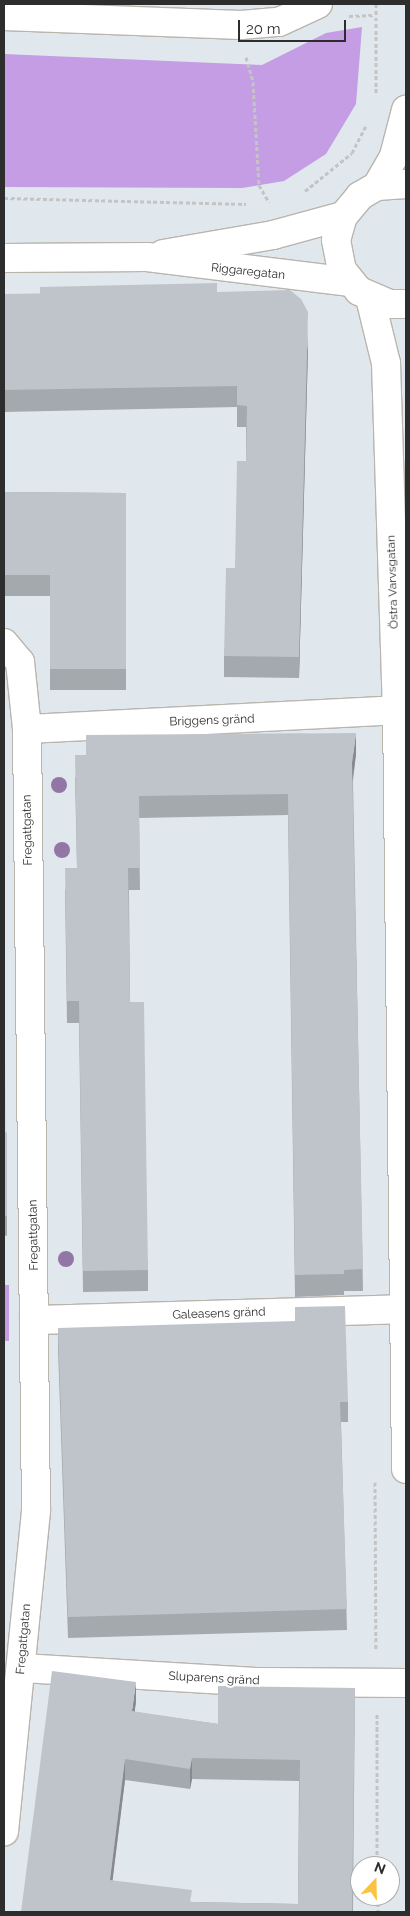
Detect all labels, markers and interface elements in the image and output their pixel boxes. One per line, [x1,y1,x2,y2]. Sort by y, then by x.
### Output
scale bar [240,10,348,42]
text: 20 m [246,20,281,38]
street label: Riggaregatan [210,261,286,283]
street label: Östra Varvsgatan [384,535,402,629]
street label: Briggens gränd [169,712,255,730]
street label: Fregattgatan [20,794,36,866]
street label: Fregattgatan [26,1199,42,1271]
street label: Galeasens gränd [172,1305,266,1323]
street label: Fregattgatan [14,1603,34,1675]
street label: Sluparens gränd [168,1669,260,1689]
north arrow [350,1856,400,1906]
text: N [372,1859,388,1877]

